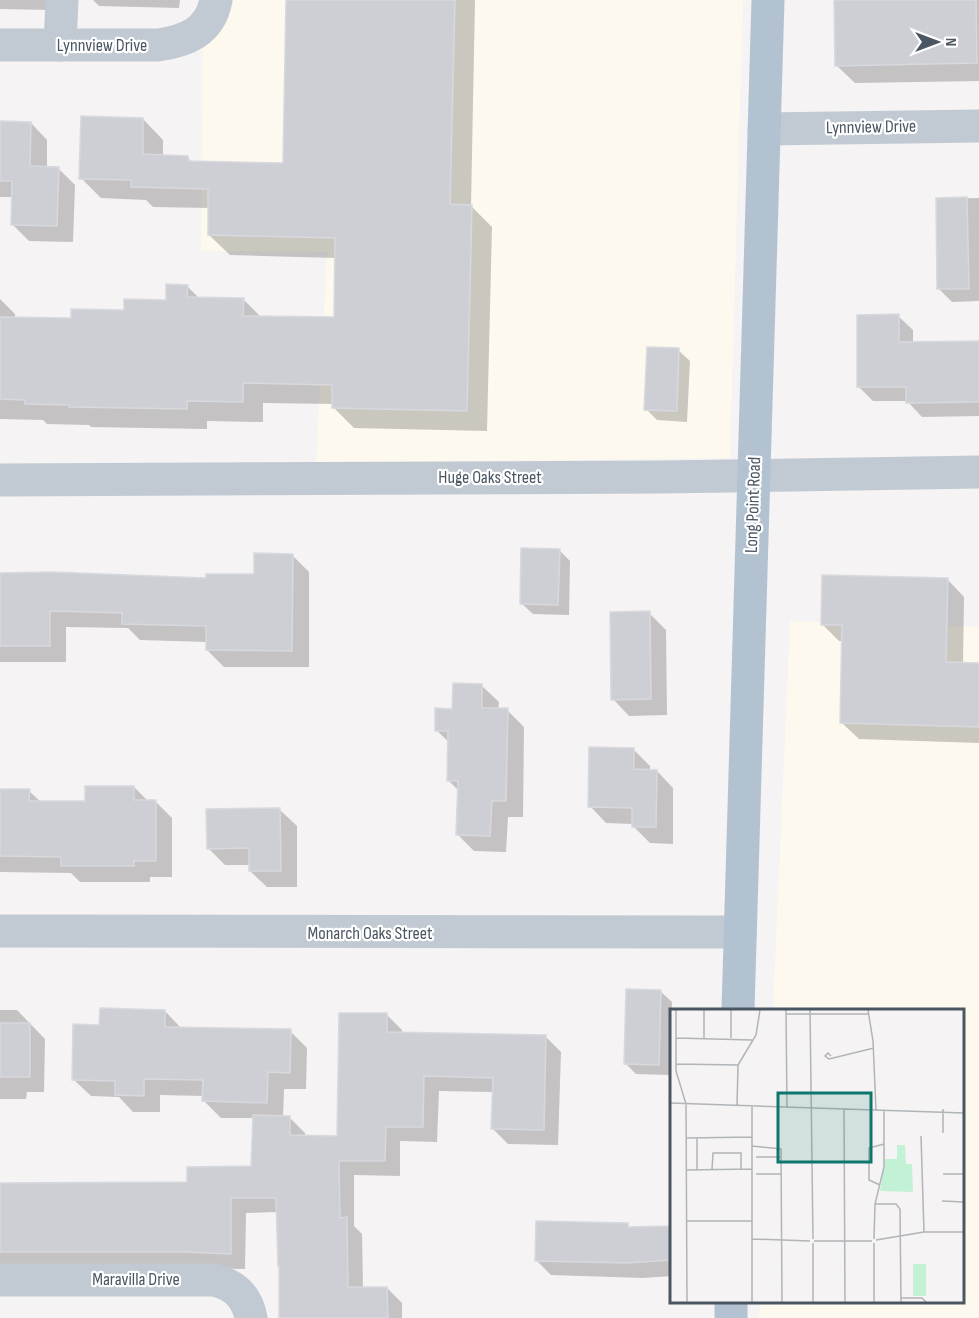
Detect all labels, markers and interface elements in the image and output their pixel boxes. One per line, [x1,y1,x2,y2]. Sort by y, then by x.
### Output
north arrow [907,12,967,72]
street label: Lynnview Drive [57,35,147,56]
text: N [941,38,960,46]
street label: Lynnview Drive [826,116,916,138]
street label: Long Point Road [741,457,765,553]
street label: Huge Oaks Street [438,467,542,488]
street label: Monarch Oaks Street [307,923,433,944]
inset map [670,1009,964,1303]
street label: Maravilla Drive [92,1269,180,1290]

